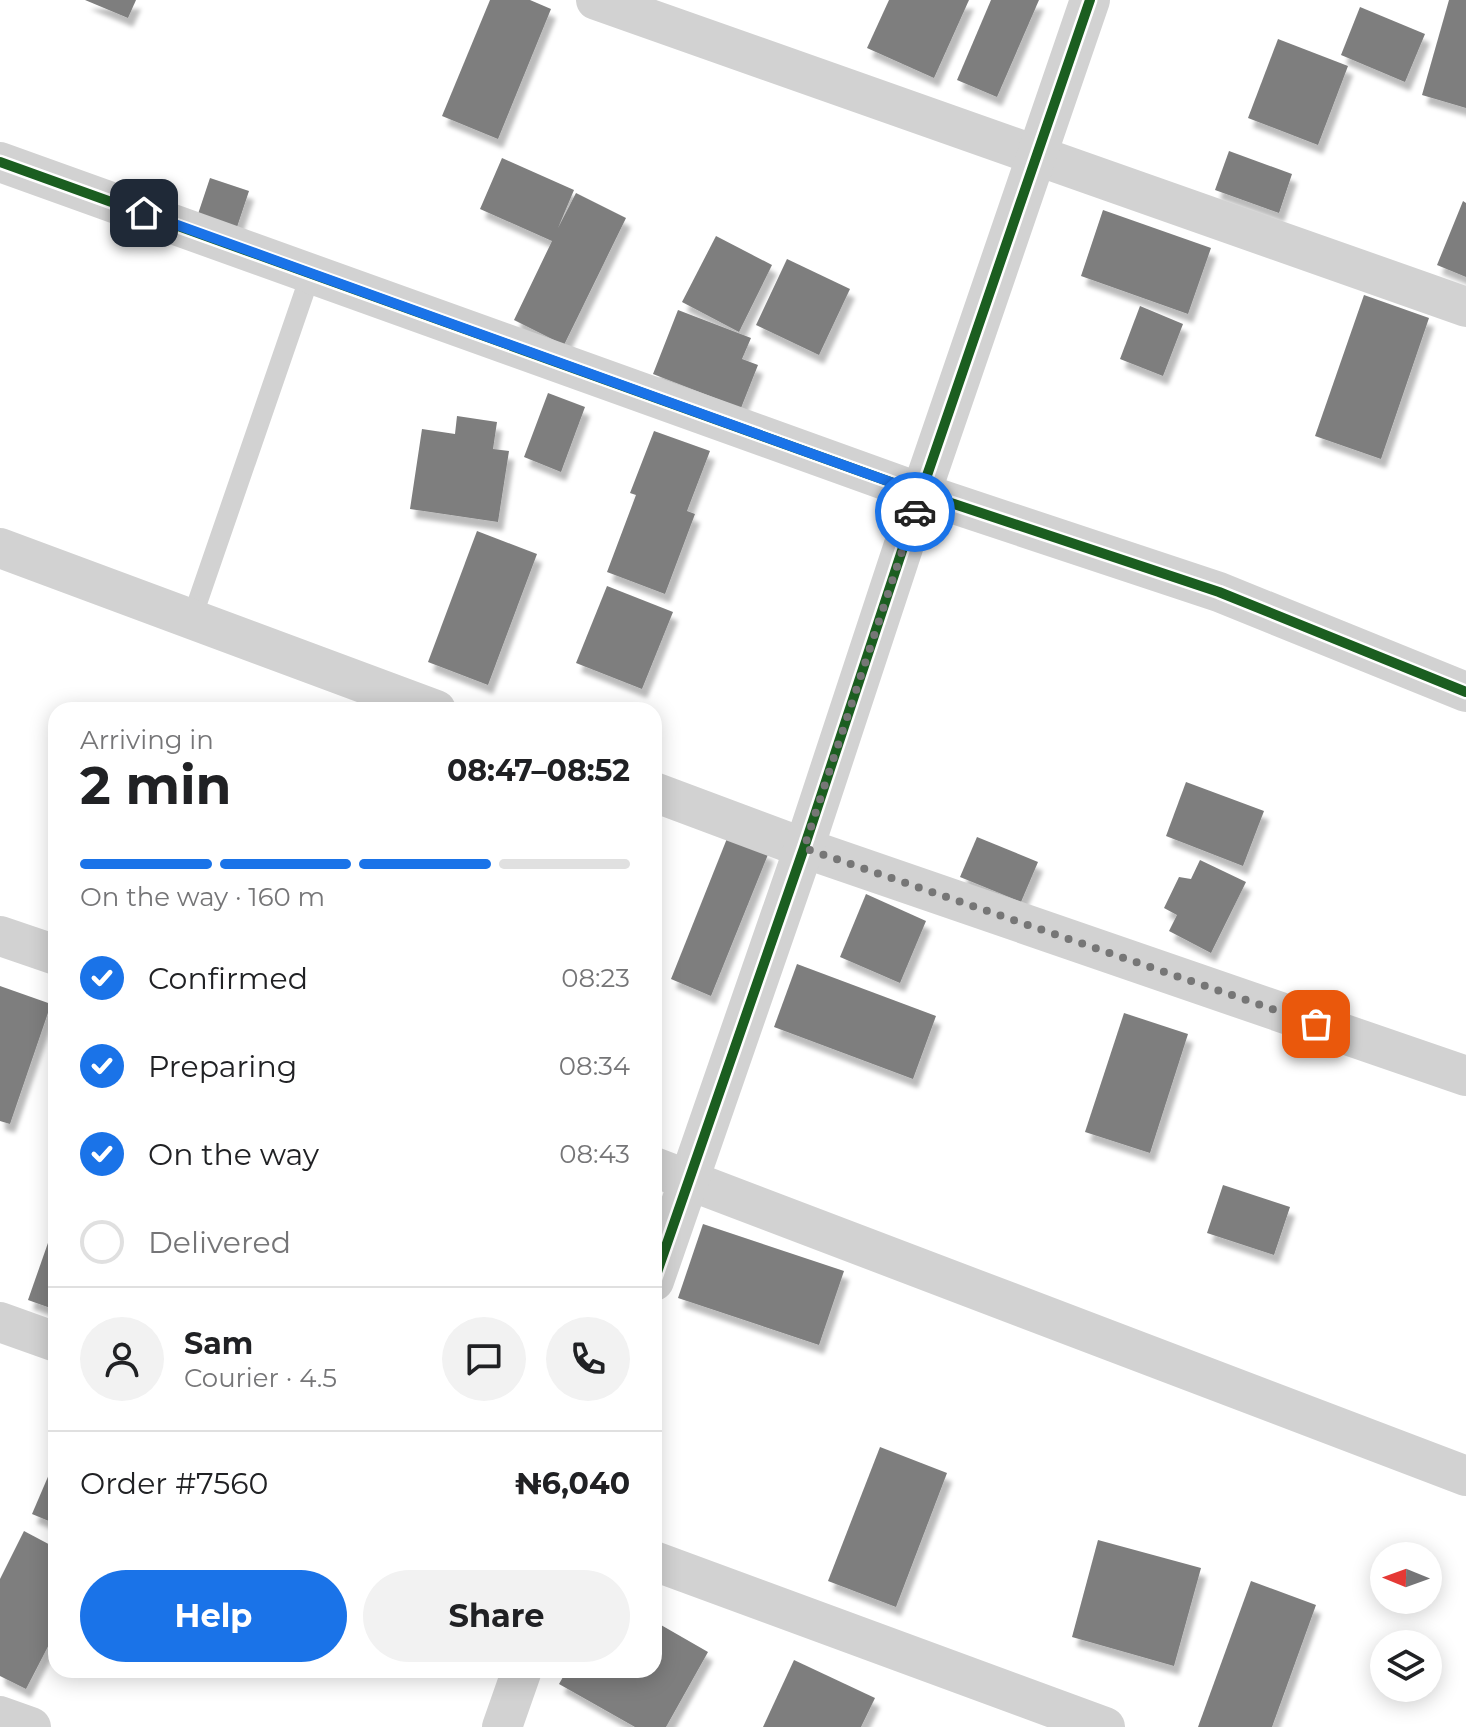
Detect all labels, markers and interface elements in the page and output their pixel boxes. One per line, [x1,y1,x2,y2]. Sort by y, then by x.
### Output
pin [110,179,178,247]
icon: home [122,191,166,235]
courier [875,472,955,552]
icon: car [893,490,937,534]
text: Arriving in [80,724,214,756]
text: 08:47–08:52 [447,752,630,789]
text: 2 min [80,754,232,817]
text: On the way · 160 m [80,881,325,913]
icon: check [80,956,124,1000]
text: Confirmed [148,960,308,997]
text: 08:23 [561,962,630,994]
pin [1282,990,1350,1058]
icon: bag [1294,1002,1338,1046]
icon: check [80,1044,124,1088]
text: Preparing [148,1048,297,1085]
text: 08:34 [559,1050,630,1082]
icon: check [80,1132,124,1176]
text: On the way [148,1136,319,1173]
text: 08:43 [559,1138,630,1170]
text: Delivered [148,1224,291,1261]
button: person [80,1317,164,1401]
button: chat [442,1317,526,1401]
button: phone [546,1317,630,1401]
text: Sam [184,1325,253,1362]
text: Courier · 4.5 [184,1362,337,1394]
text: Order #7560 [80,1465,268,1502]
text: ₦6,040 [515,1465,630,1502]
north arrow [1370,1542,1442,1614]
map controls [1370,1542,1442,1702]
button: Help [80,1570,347,1662]
button: Share [363,1570,630,1662]
button: layers [1370,1630,1442,1702]

